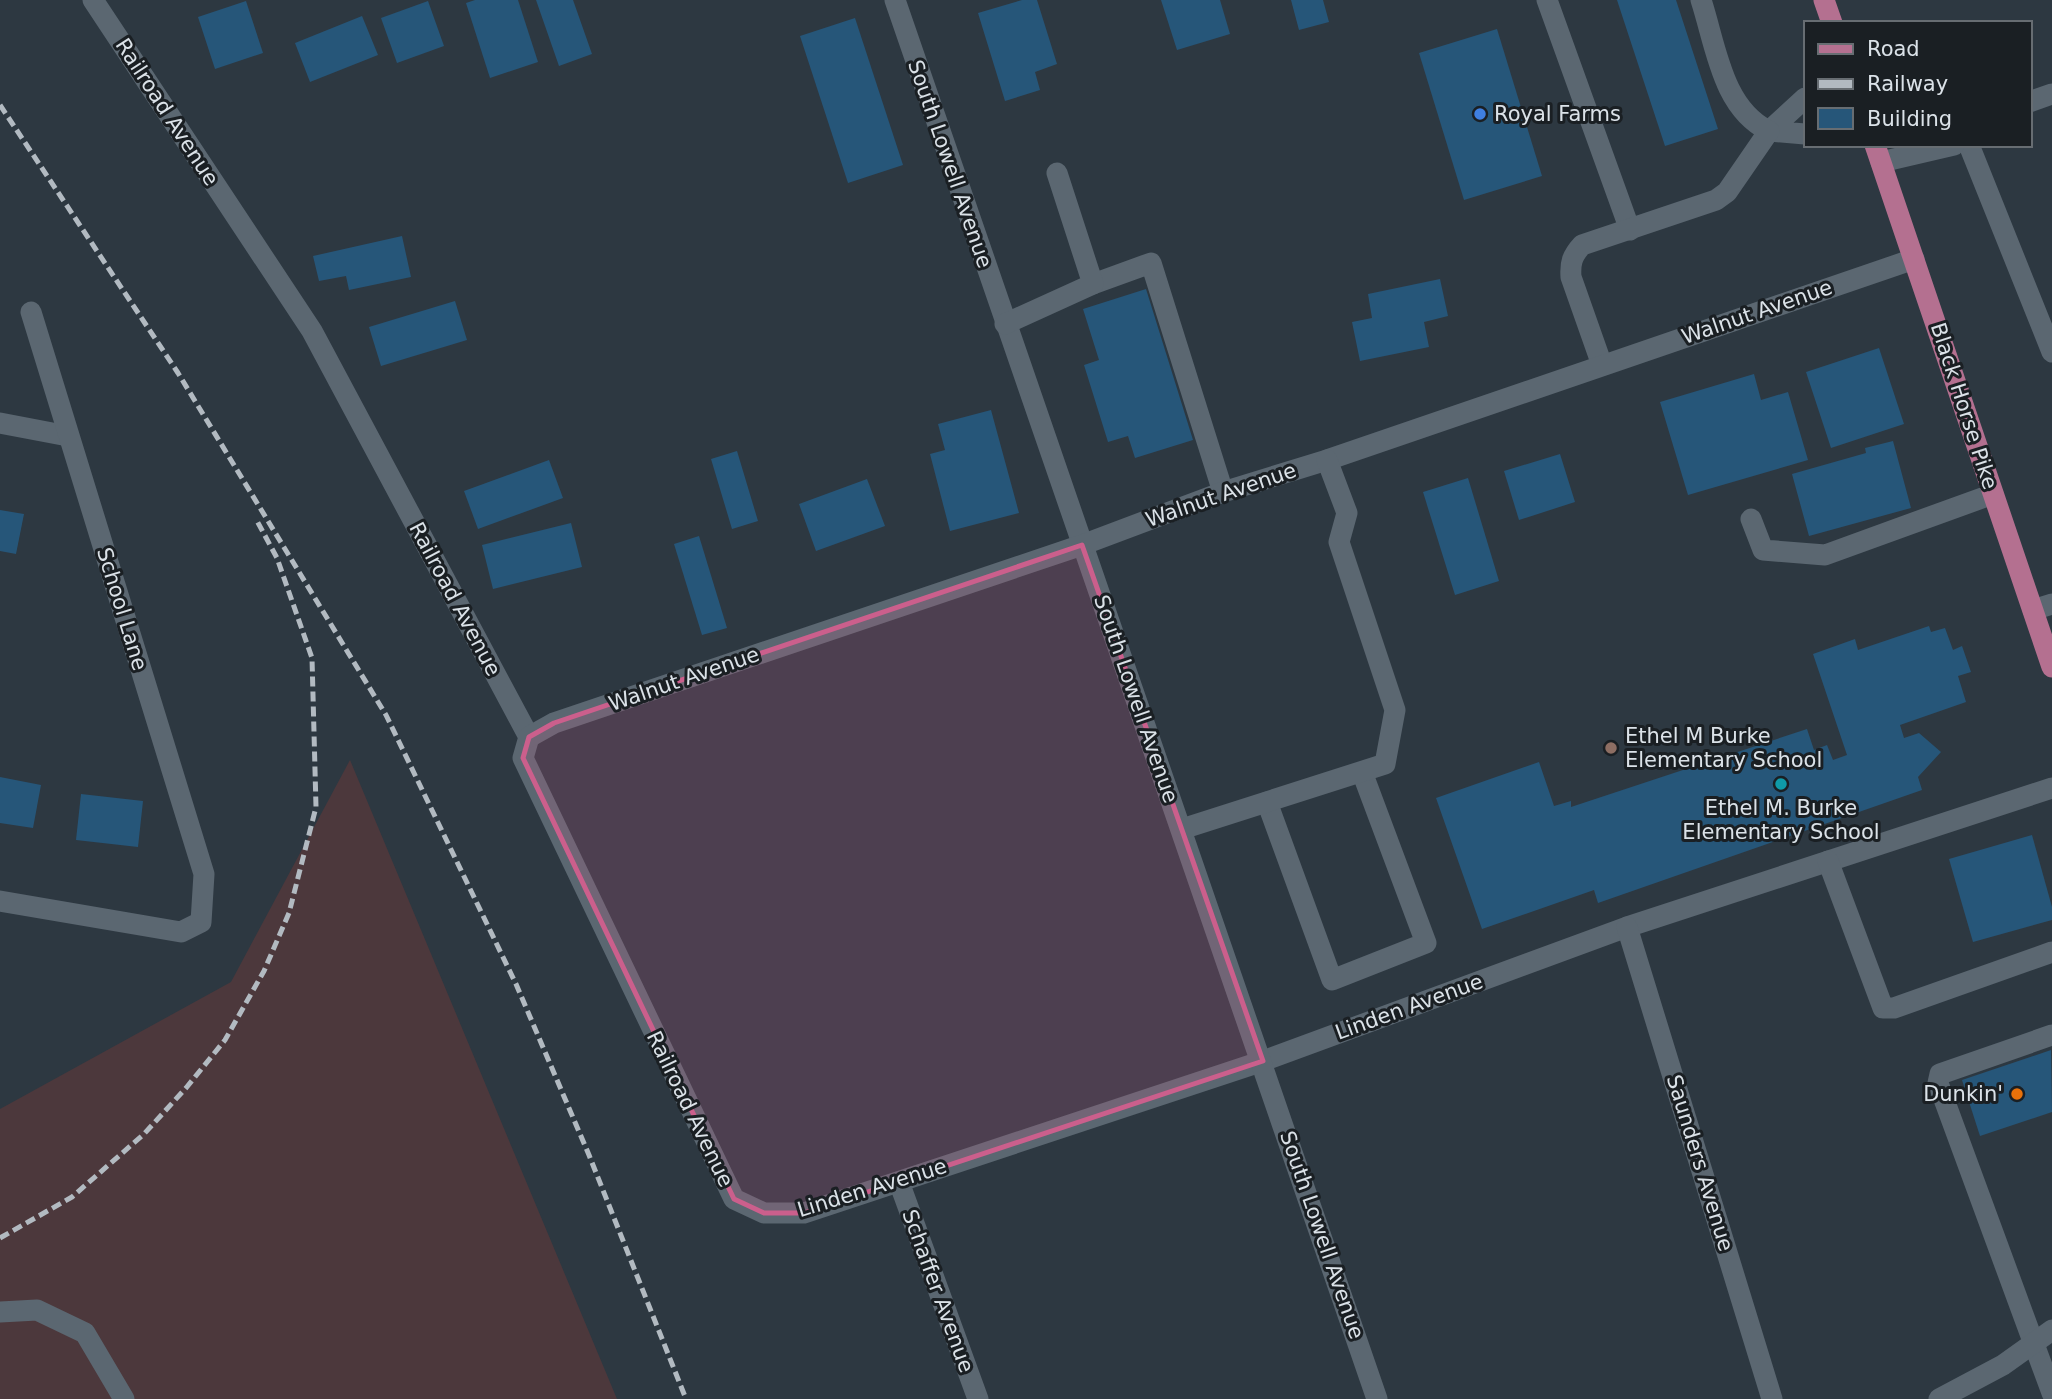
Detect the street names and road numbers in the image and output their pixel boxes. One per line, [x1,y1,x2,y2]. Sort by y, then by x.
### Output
street label: Railroad Avenue [110,34,224,190]
street label: South Lowell Avenue [903,57,997,271]
street label: Walnut Avenue [1679,275,1835,349]
street label: Black Horse Pike [1926,320,2002,492]
street label: Walnut Avenue [1143,458,1299,532]
street label: Railroad Avenue [404,518,506,680]
street label: School Lane [92,545,152,673]
street label: South Lowell Avenue [1089,592,1183,806]
street label: Walnut Avenue [606,642,762,716]
street label: Linden Avenue [1332,969,1486,1045]
street label: Railroad Avenue [642,1027,738,1191]
street label: Saunders Avenue [1662,1072,1738,1254]
street label: South Lowell Avenue [1275,1128,1369,1342]
street label: Linden Avenue [794,1154,950,1222]
street label: Schaffer Avenue [897,1206,979,1376]

